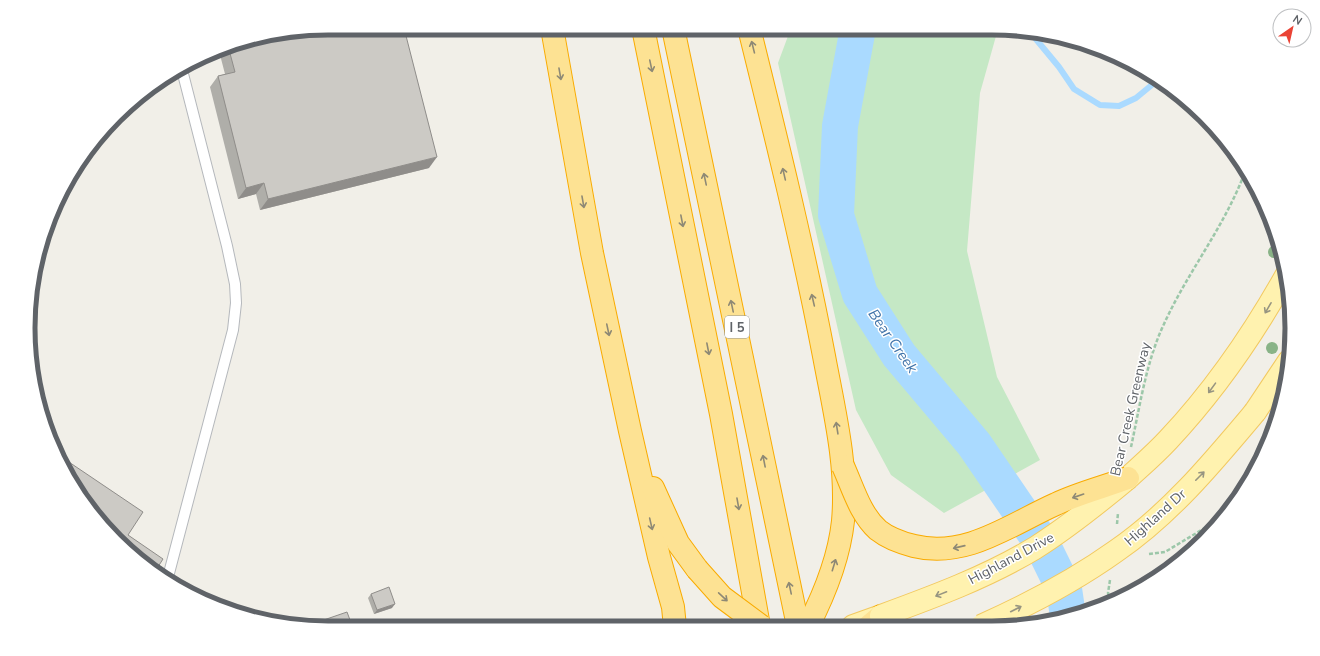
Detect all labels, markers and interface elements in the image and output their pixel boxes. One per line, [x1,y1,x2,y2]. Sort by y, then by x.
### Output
north arrow [1272,8,1312,48]
text: N [1290,12,1305,29]
one-way arrow [749,41,757,54]
one-way arrow [647,59,655,72]
one-way arrow [556,68,564,81]
one-way arrow [780,167,787,180]
one-way arrow [701,173,709,186]
one-way arrow [579,196,587,209]
one-way arrow [679,214,687,227]
one-way arrow [808,294,816,307]
one-way arrow [728,300,736,313]
one-way arrow [1263,302,1271,314]
water label: Bear Creek [864,305,923,378]
road number: I 5 [725,316,749,338]
one-way arrow [605,323,613,336]
street label: Bear Creek Greenway [1106,340,1155,478]
one-way arrow [704,342,712,355]
one-way arrow [1208,382,1216,393]
one-way arrow [833,422,841,435]
one-way arrow [760,455,768,468]
one-way arrow [1195,471,1205,481]
street label: Highland Dr [1120,485,1190,550]
one-way arrow [1072,493,1085,500]
one-way arrow [734,497,742,510]
one-way arrow [648,517,656,530]
street label: Highland Drive [965,528,1057,589]
one-way arrow [953,544,966,552]
one-way arrow [831,558,838,571]
one-way arrow [786,582,794,595]
one-way arrow [935,590,947,598]
one-way arrow [718,593,728,602]
one-way arrow [1010,605,1022,612]

